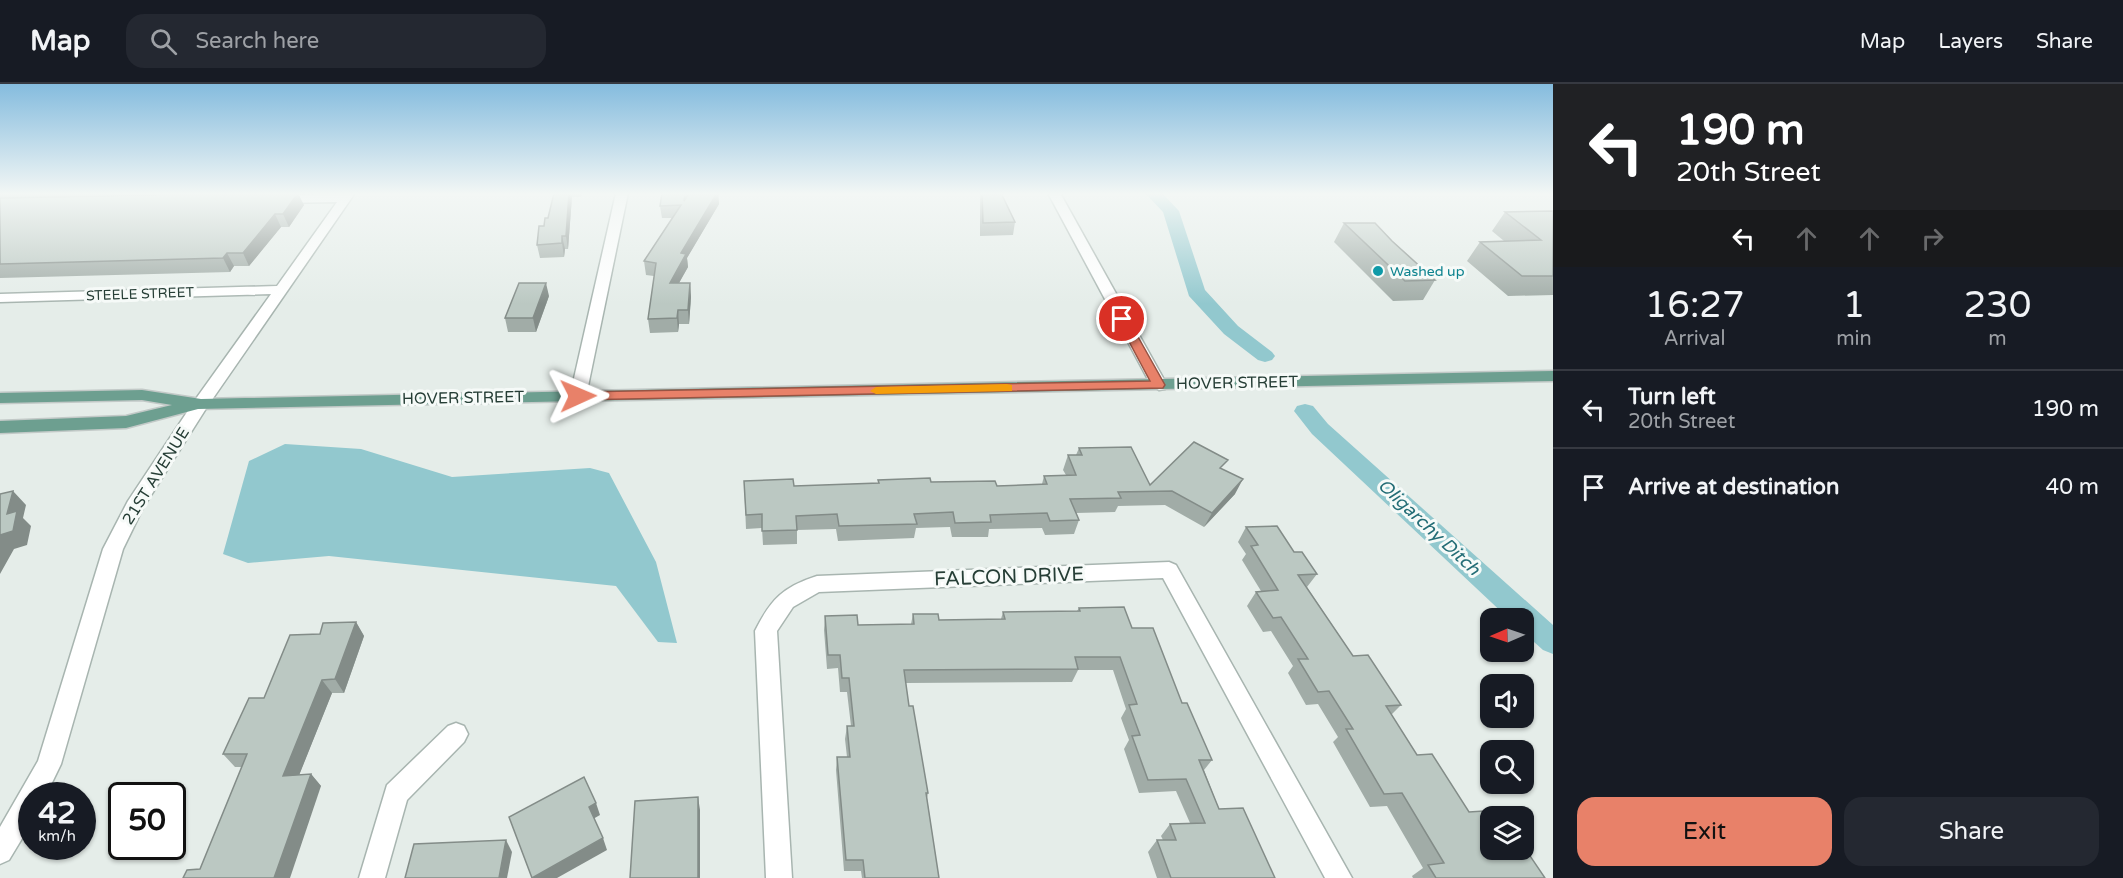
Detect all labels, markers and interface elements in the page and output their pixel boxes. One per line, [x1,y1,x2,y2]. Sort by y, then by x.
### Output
search box [126,14,546,68]
text: Map [30,24,90,58]
icon: search [147,25,180,58]
text: Search here [195,28,319,54]
text: Map [1860,29,1905,54]
text: Layers [1938,29,2003,54]
text: Share [2036,29,2093,54]
text: 190 m [1676,105,1805,156]
icon: left [1577,108,1655,186]
text: 20th Street [1676,156,1821,189]
icon: left [1727,222,1760,255]
icon: ahead [1790,222,1823,255]
icon: ahead [1853,222,1886,255]
icon: right [1916,222,1949,255]
place label: Washed up [1390,263,1465,280]
marker: Washed up [1371,264,1385,278]
street label: STEELE STREET [86,284,195,304]
text: 16:27 [1645,284,1745,327]
text: 1 [1843,284,1865,327]
text: 230 [1963,284,2031,327]
pin [1096,293,1147,344]
icon: arrive [1105,302,1138,335]
text: Arrival [1664,327,1726,351]
text: min [1836,327,1872,351]
text: m [1988,327,2007,351]
position arrow [546,364,610,428]
street label: HOVER STREET [1176,372,1299,394]
text: Turn left [1628,384,1716,410]
street label: HOVER STREET [402,387,525,409]
icon: left [1577,393,1610,426]
text: 190 m [2032,396,2099,422]
text: 20th Street [1628,410,1735,434]
street label: 21ST AVENUE [118,424,194,528]
icon: arrive [1577,471,1610,504]
water label: Oligarchy Ditch [1373,474,1485,581]
text: Arrive at destination [1628,474,1839,500]
text: 40 m [2045,474,2099,500]
street label: FALCON DRIVE [934,562,1084,592]
north arrow [1480,608,1534,662]
map controls [1480,608,1534,860]
button: sound [1480,674,1534,728]
button: search [1480,740,1534,794]
speed limit sign: 50 [108,782,186,860]
text: 42 [38,795,76,832]
button: Exit [1577,797,1832,866]
button: Share [1844,797,2099,866]
button: layers [1480,806,1534,860]
text: km/h [38,827,76,845]

